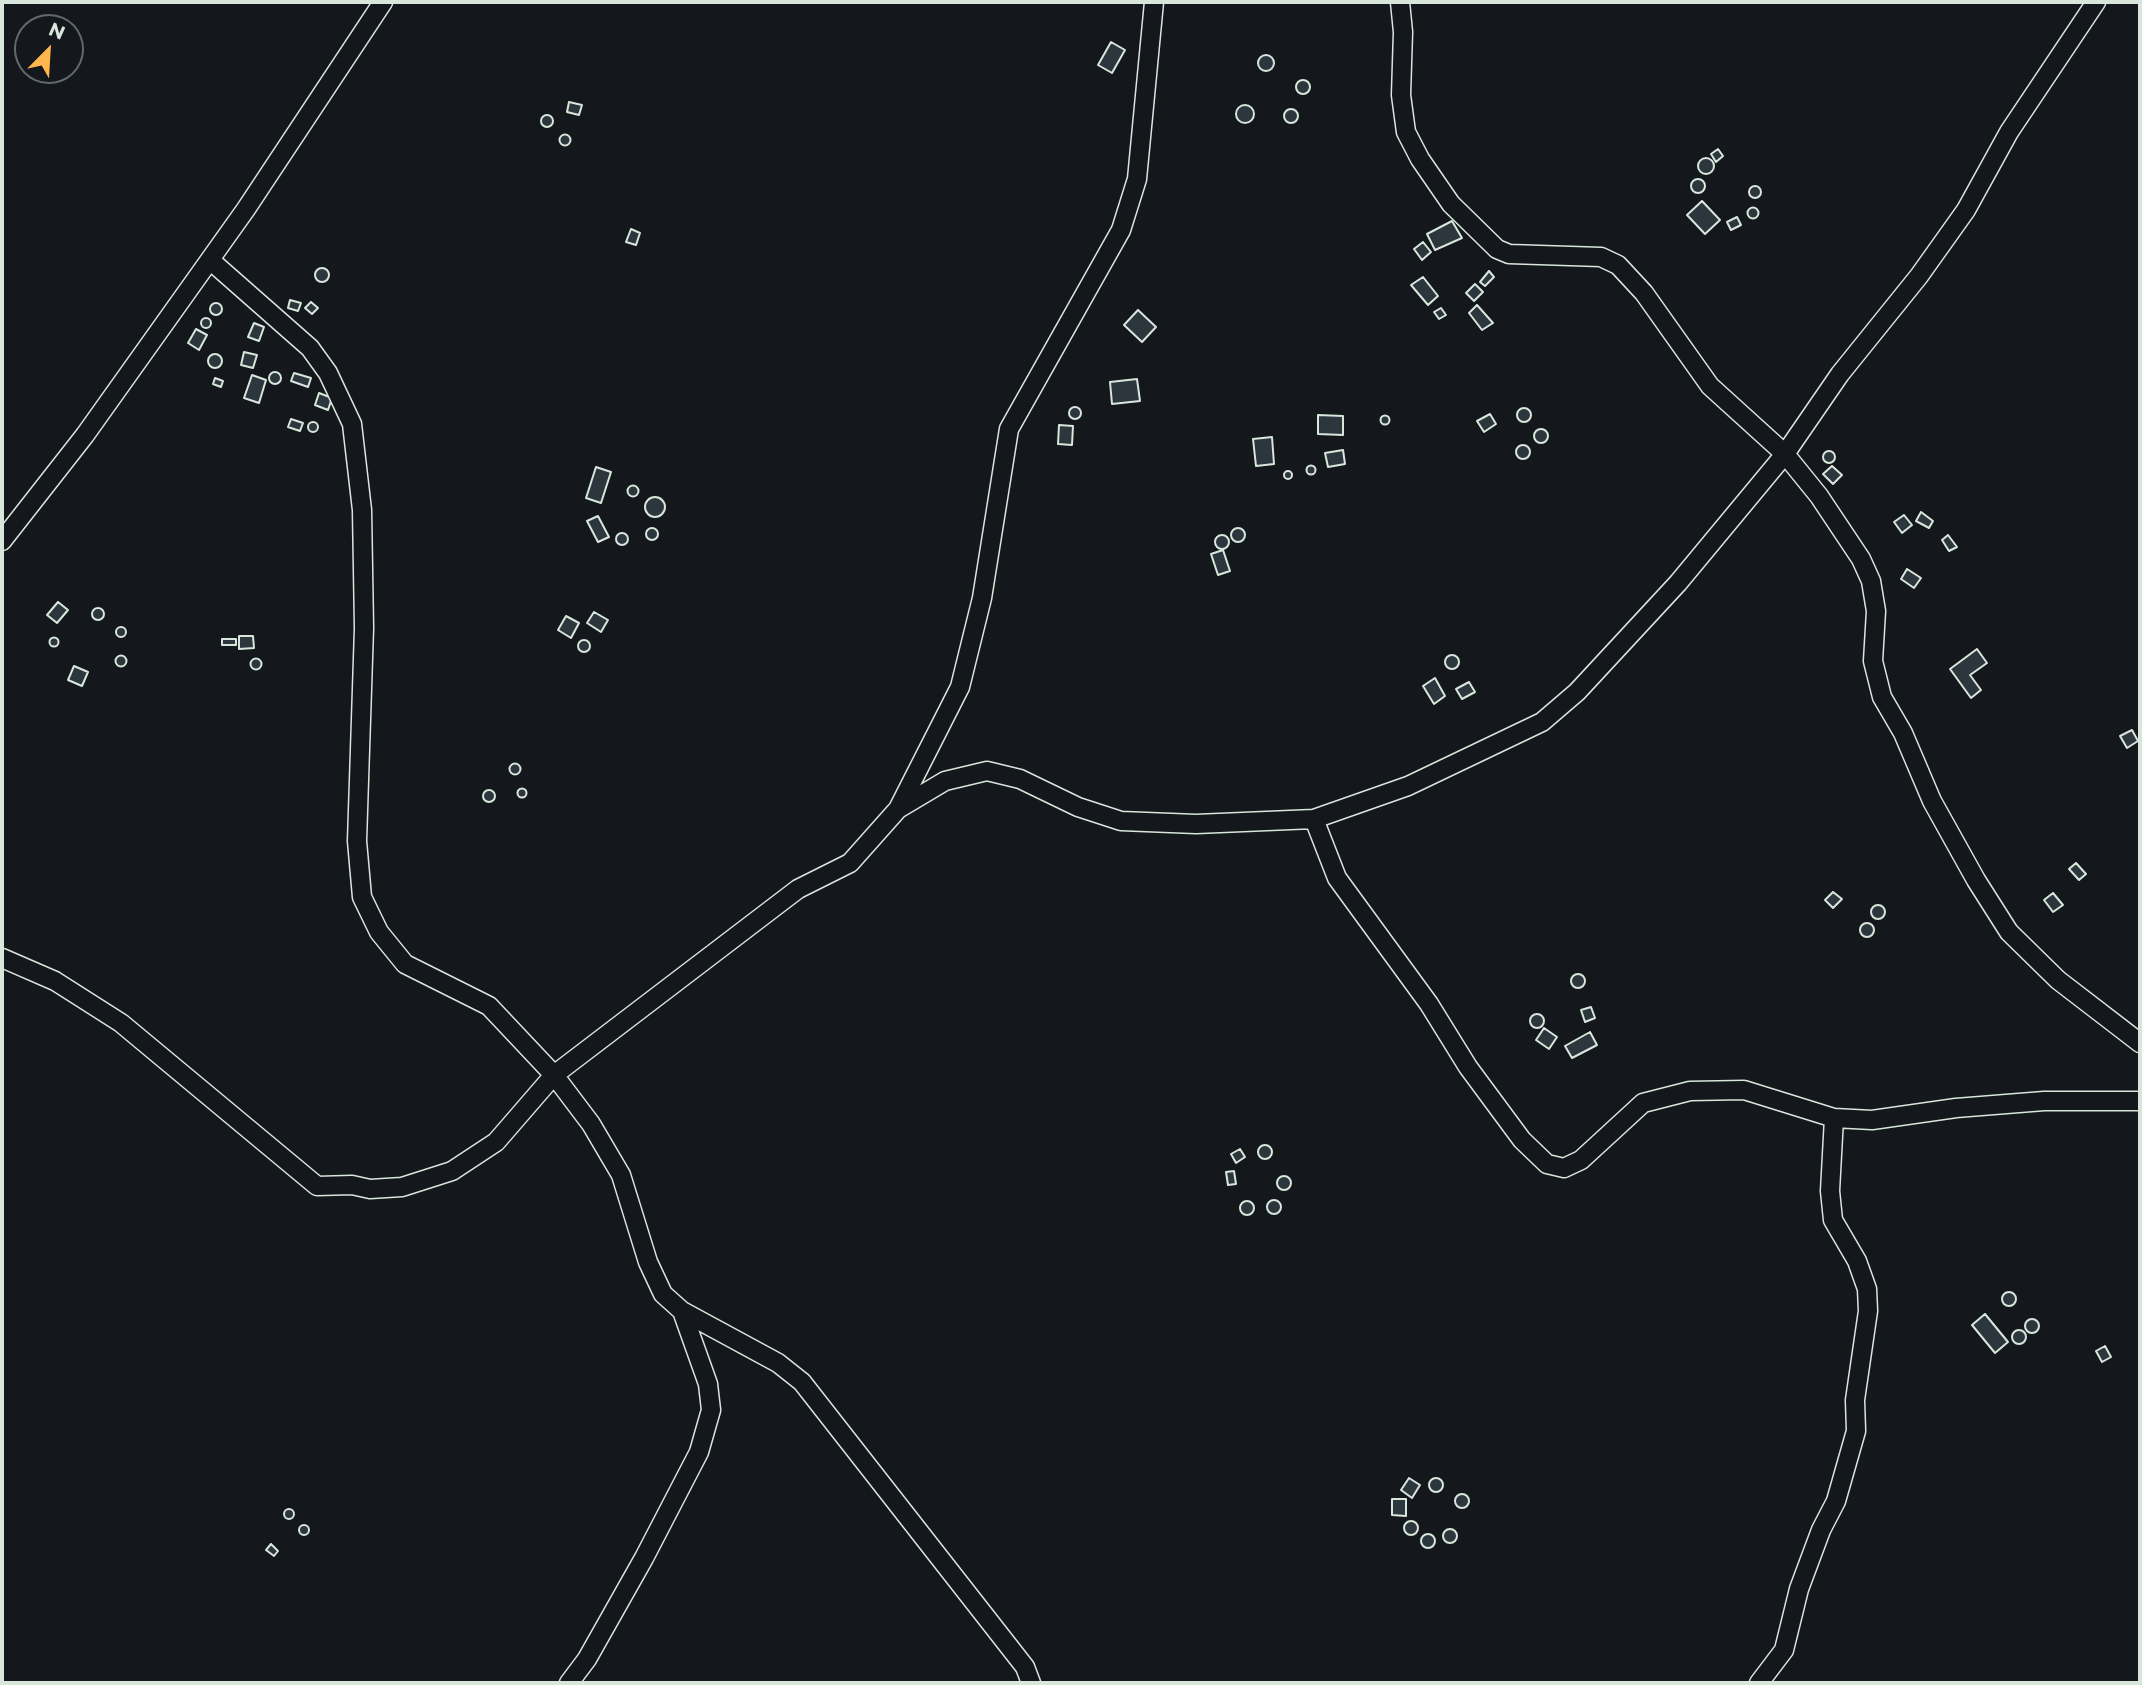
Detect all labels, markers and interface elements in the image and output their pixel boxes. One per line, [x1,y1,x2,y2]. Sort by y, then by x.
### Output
north arrow [14,14,84,84]
text: N [45,18,69,45]

